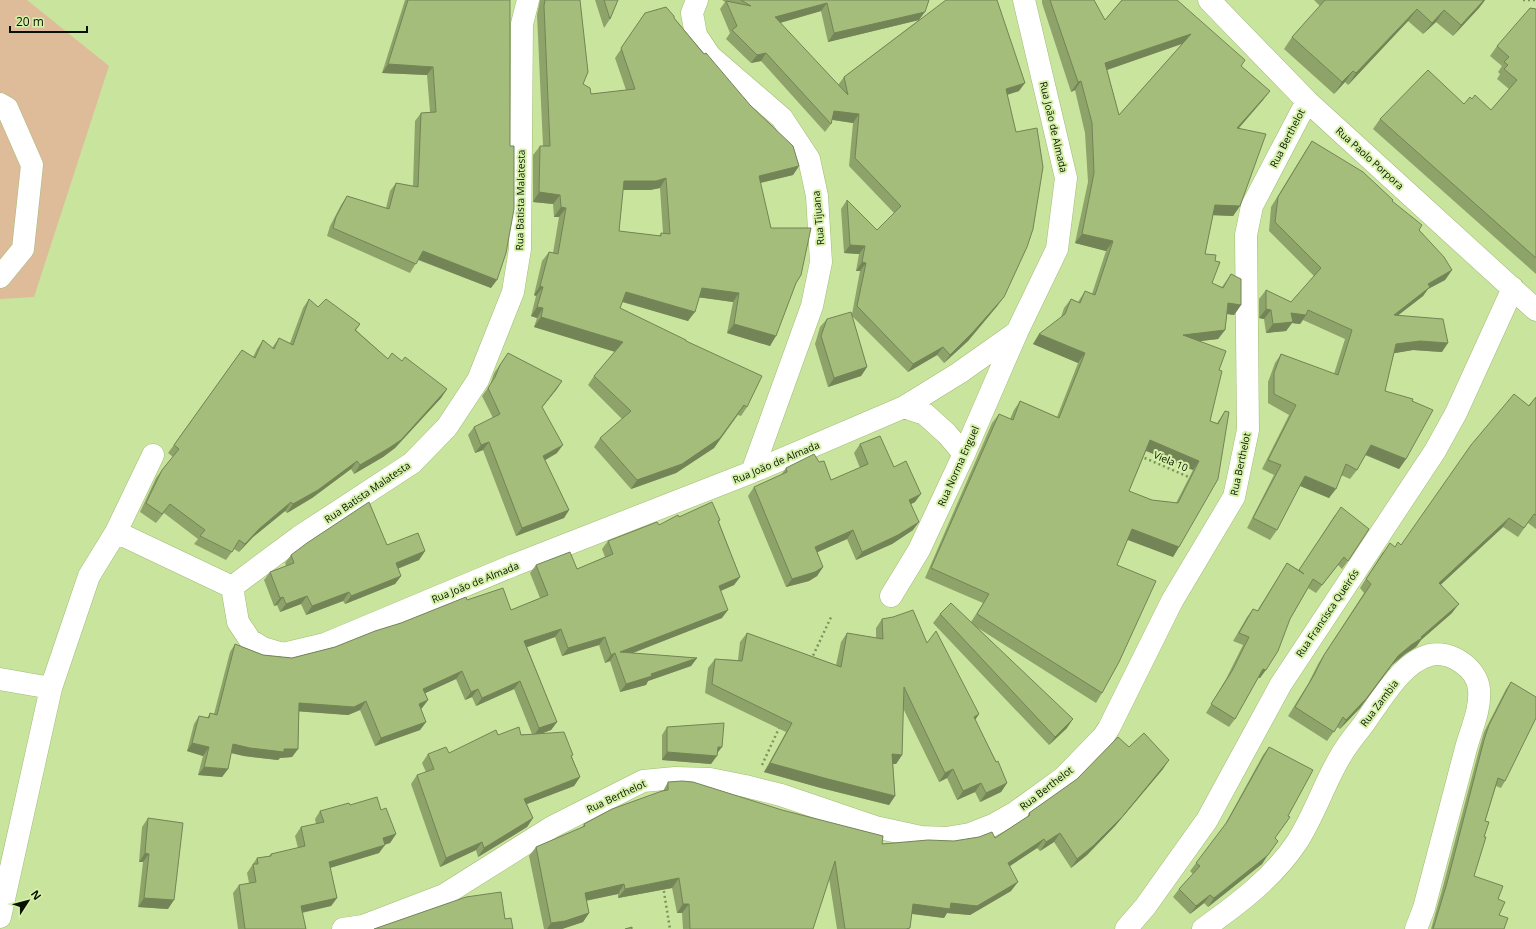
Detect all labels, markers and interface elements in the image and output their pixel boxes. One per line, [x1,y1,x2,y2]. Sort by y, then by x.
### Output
scale bar [10,8,87,34]
text: 20 m [16,13,44,30]
street label: Rua João de Almada [1037,80,1071,174]
street label: Rua Berthelot [1266,106,1308,170]
street label: Rua Paolo Porpora [1333,124,1407,192]
street label: Rua Batista Malatesta [512,150,528,250]
street label: Rua Tijuana [809,190,827,246]
street label: Rua Norma Enguel [934,423,982,509]
street label: Rua Berthelot [1226,431,1254,497]
street label: Rua João de Almada [730,437,822,487]
street label: Viela 10 [1152,447,1191,475]
street label: Rua Batista Malatesta [321,458,413,526]
street label: Rua João de Almada [429,558,521,606]
street label: Rua Francisca Queirós [1292,566,1362,660]
street label: Rua Zambia [1357,677,1401,729]
street label: Rua Berthelot [1016,763,1076,813]
street label: Rua Berthelot [584,776,648,816]
north arrow [8,881,48,921]
text: N [28,887,45,903]

